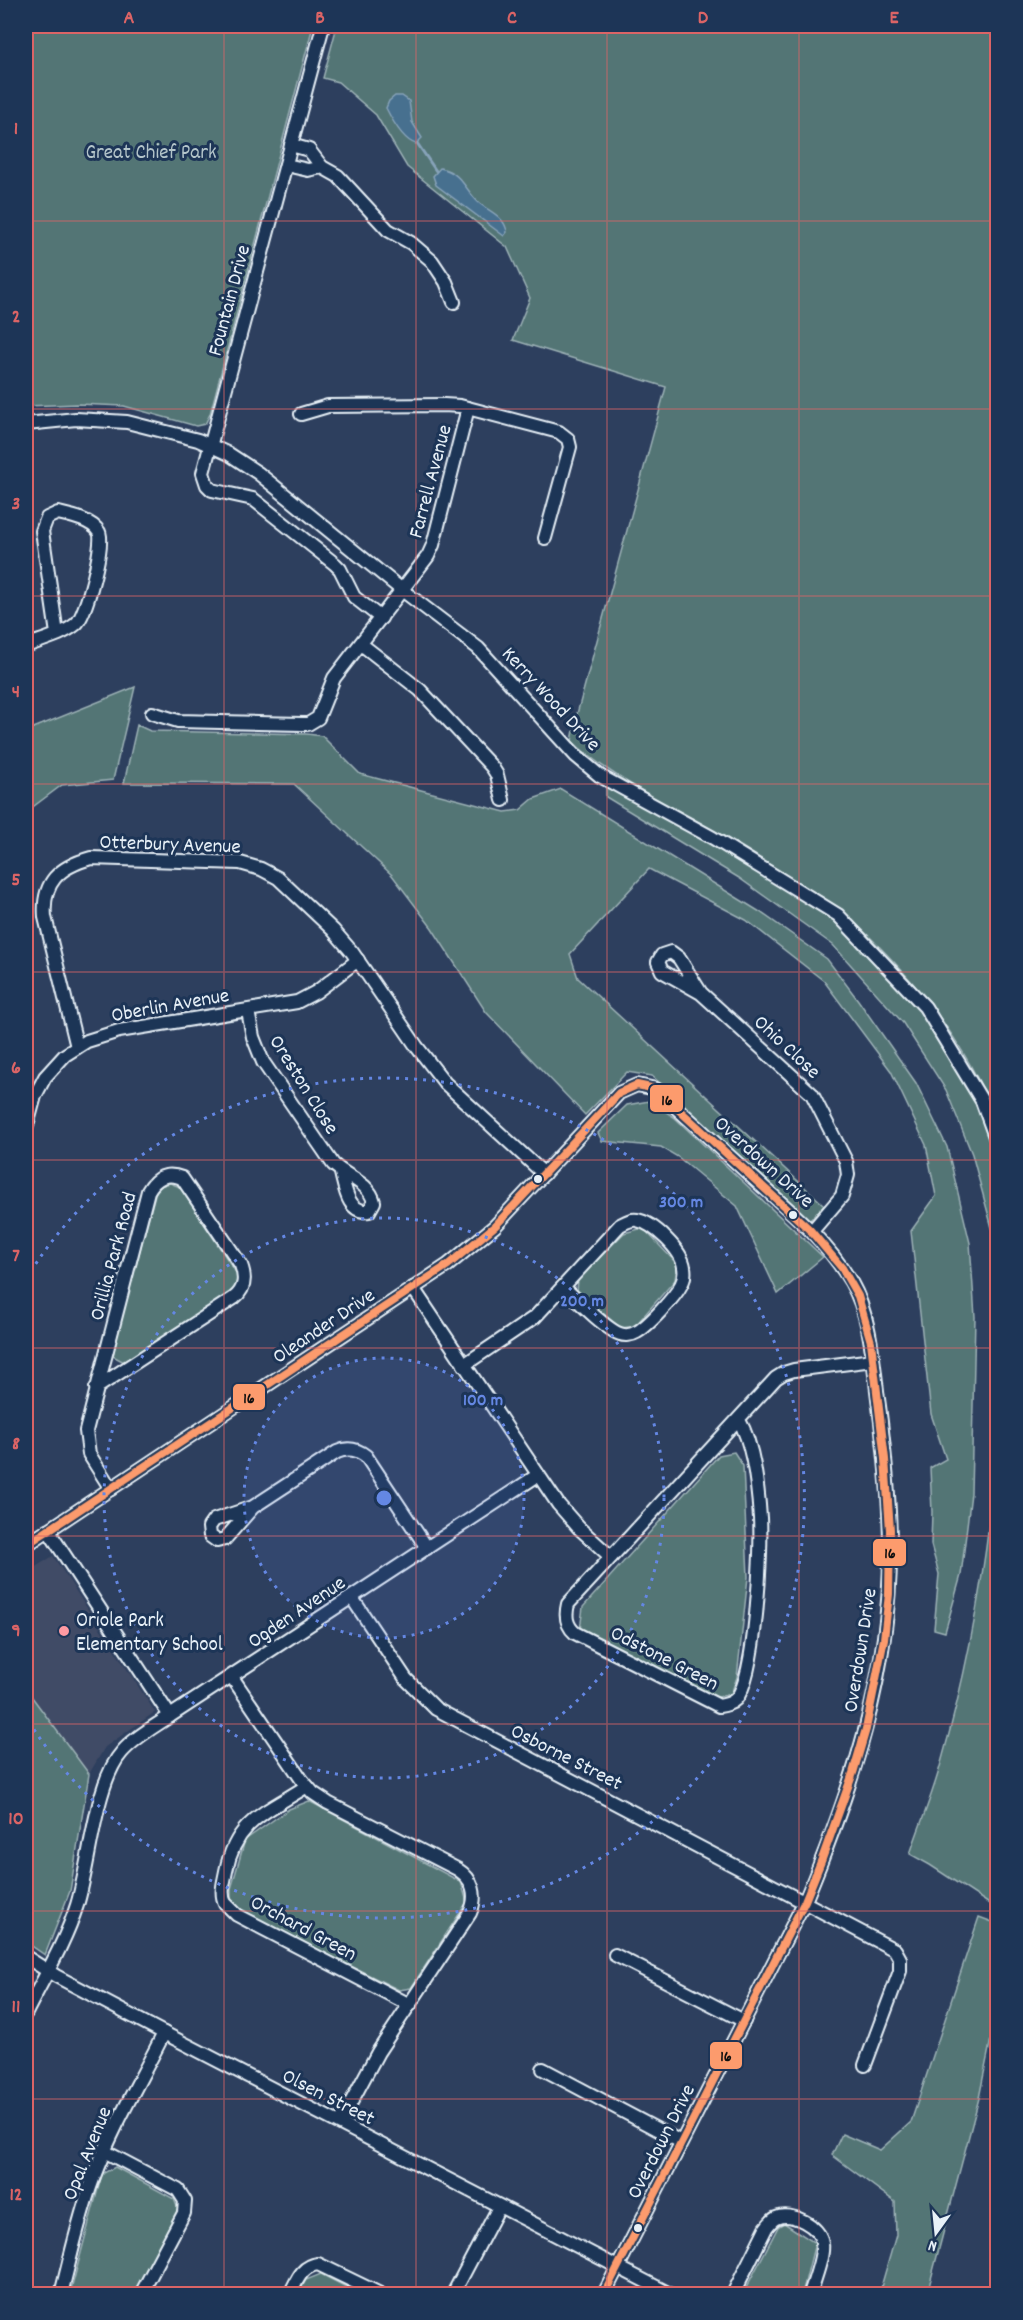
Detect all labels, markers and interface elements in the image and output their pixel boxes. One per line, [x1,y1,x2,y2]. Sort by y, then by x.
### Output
text: A [124,5,135,33]
text: B [315,5,325,33]
text: C [507,5,517,33]
text: D [698,5,709,33]
text: E [889,5,899,33]
text: 1 [14,116,18,144]
park label: Great Chief Park [85,139,217,169]
street label: Fountain Drive [202,242,260,360]
text: 2 [12,304,20,332]
street label: Farrell Avenue [402,422,461,542]
text: 3 [12,491,20,519]
street label: Kerry Wood Drive [493,641,606,759]
text: 4 [12,679,20,707]
street label: Otterbury Avenue [99,829,241,863]
text: 5 [11,867,21,895]
street label: Oberlin Avenue [109,982,232,1032]
street label: Ohio Close [746,1009,826,1087]
street label: Oreston Close [260,1030,345,1141]
text: 6 [11,1055,21,1083]
line badge: 16 [649,1084,684,1113]
text: 16 [661,1090,673,1113]
street label: Overdown Drive [706,1110,820,1216]
unlabelled marker [532,1173,544,1185]
street label: Orillia Park Road [83,1189,146,1324]
text: 300 m [659,1191,703,1216]
unlabelled marker [787,1209,799,1221]
text: 7 [12,1243,20,1271]
street label: Oleander Drive [267,1282,382,1373]
text: 200 m [560,1290,604,1315]
line badge: 16 [232,1383,266,1411]
text: 16 [243,1388,255,1411]
text: 100 m [463,1389,503,1414]
text: 8 [12,1431,20,1459]
centre of rings [374,1488,394,1508]
line badge: 16 [872,1538,907,1567]
text: 16 [884,1543,896,1566]
street label: Ogden Avenue [243,1570,353,1657]
street label: Overdown Drive [837,1586,887,1715]
place label: Oriole Park Elementary School [76,1607,223,1661]
text: 9 [11,1618,21,1646]
street label: Odstone Green [604,1619,723,1700]
marker: Oriole Park Elementary School [57,1624,71,1638]
street label: Osborne Street [505,1718,627,1800]
text: 10 [8,1806,24,1834]
street label: Orchard Green [244,1889,361,1970]
text: 11 [12,1994,20,2022]
line badge: 16 [709,2041,743,2070]
text: 16 [720,2046,732,2069]
street label: Olsen Street [276,2062,380,2135]
street label: Overdown Drive [621,2080,705,2205]
street label: Opal Avenue [56,2103,121,2206]
text: 12 [9,2182,23,2210]
north arrow [906,2203,966,2263]
unlabelled marker [632,2222,644,2234]
text: N [926,2233,940,2257]

